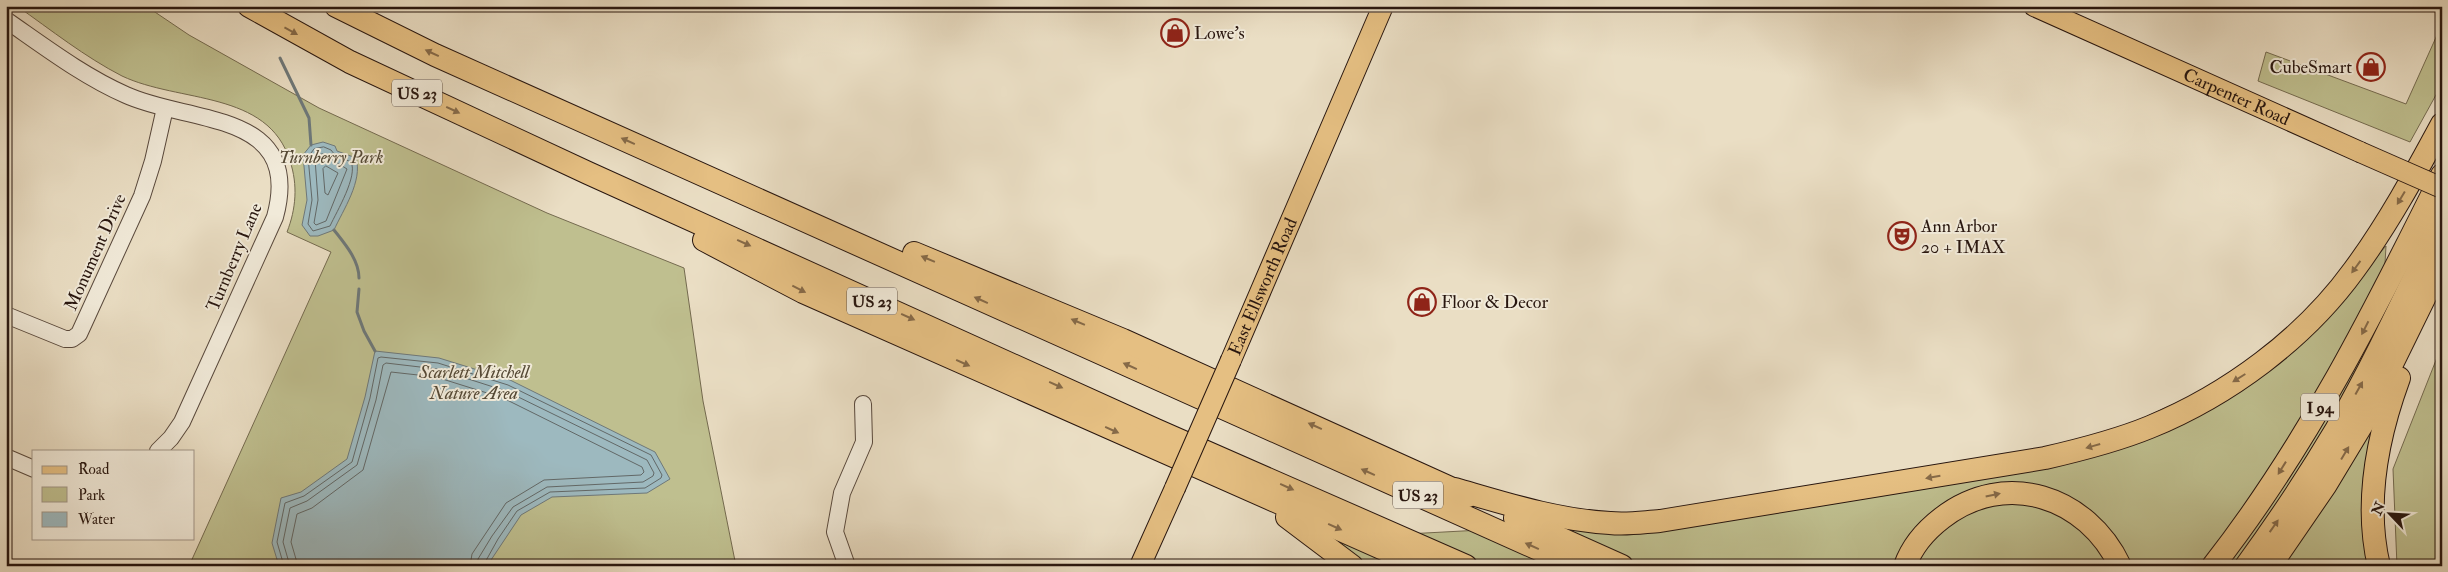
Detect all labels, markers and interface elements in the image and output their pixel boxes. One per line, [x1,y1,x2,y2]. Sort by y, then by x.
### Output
shop icon: Lowe's [1160,18,1190,48]
place label: Lowe's [1194,22,1245,45]
one-way arrow [284,27,298,35]
one-way arrow [425,49,439,57]
shop icon: CubeSmart [2356,52,2386,82]
place label: CubeSmart [2269,56,2352,79]
street label: Carpenter Road [2179,63,2294,131]
road number: US 23 [392,80,442,106]
one-way arrow [446,106,460,114]
one-way arrow [621,137,635,145]
park label: Turnberry Park [279,146,383,169]
street label: Monument Drive [59,190,132,314]
one-way arrow [2397,191,2406,204]
street label: Turnberry Lane [201,199,268,315]
street label: East Ellsworth Road [1223,214,1303,359]
place label: Ann Arbor 20 + IMAX [1920,215,2006,259]
theatre icon: Ann Arbor 20 + IMAX [1887,221,1917,251]
one-way arrow [737,239,751,247]
one-way arrow [921,254,935,262]
one-way arrow [2351,260,2361,273]
one-way arrow [792,285,806,293]
shop icon: Floor & Decor [1407,287,1437,317]
road number: US 23 [847,288,897,314]
place label: Floor & Decor [1441,291,1549,314]
one-way arrow [974,295,988,303]
one-way arrow [901,314,915,322]
one-way arrow [1071,317,1085,325]
one-way arrow [2360,321,2368,335]
one-way arrow [956,360,970,368]
park label: Scarlett Mitchell Nature Area [418,361,531,405]
one-way arrow [1123,361,1137,369]
one-way arrow [2233,373,2246,383]
one-way arrow [2355,380,2363,395]
one-way arrow [1049,381,1063,389]
road number: I 94 [2301,394,2339,421]
one-way arrow [1308,422,1322,430]
one-way arrow [1105,426,1119,434]
one-way arrow [2085,443,2100,451]
one-way arrow [2341,446,2350,459]
legend [32,450,195,540]
text: Road [78,460,110,479]
one-way arrow [2278,462,2287,475]
one-way arrow [1361,468,1375,476]
one-way arrow [1925,474,1941,482]
road number: US 23 [1393,482,1443,508]
one-way arrow [1280,483,1294,491]
text: Park [78,486,105,505]
north arrow [2366,490,2416,540]
one-way arrow [1986,491,2001,499]
text: N [2368,499,2389,519]
text: Water [77,510,115,529]
one-way arrow [2269,519,2279,533]
one-way arrow [1328,524,1342,532]
one-way arrow [1525,541,1539,549]

